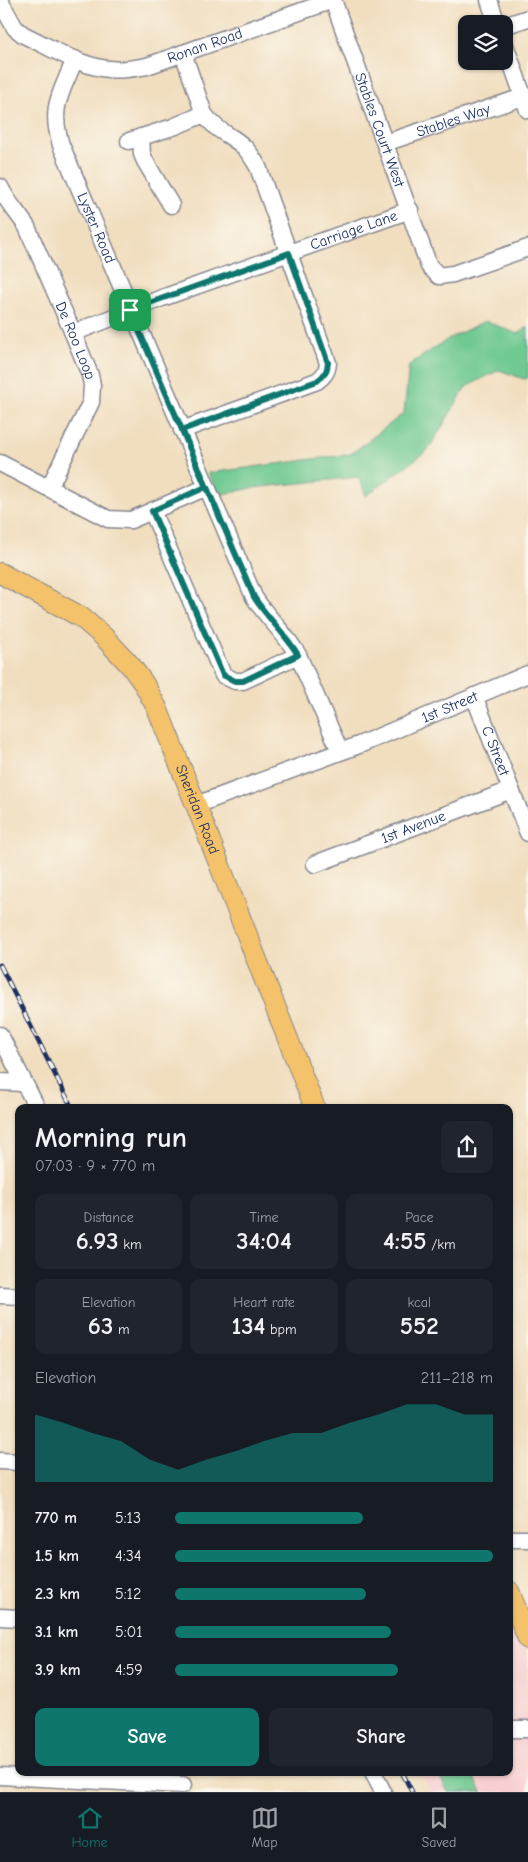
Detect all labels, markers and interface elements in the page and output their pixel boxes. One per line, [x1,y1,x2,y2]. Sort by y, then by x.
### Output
map controls [458,15,513,70]
button: layers [458,15,513,70]
street label: Ronan Road [165,24,245,67]
street label: Stables Court West [351,70,409,190]
street label: Stables Way [414,100,493,141]
street label: Lyster Road [73,190,119,266]
street label: Carriage Lane [308,206,400,254]
pin [109,289,151,331]
icon: arrive [116,296,144,324]
street label: De Roo Loop [52,299,100,381]
street label: 1st Street [419,687,481,727]
street label: C Street [478,723,514,779]
street label: Sheridan Road [172,762,223,857]
street label: 1st Avenue [379,806,448,847]
button: share [441,1121,493,1173]
text: Morning run [35,1122,187,1154]
text: 07:03 · 9 × 770 m [35,1157,155,1175]
text: Distance [84,1209,134,1226]
text: Time [249,1209,279,1226]
text: Pace [405,1209,433,1226]
text: 6.93 [76,1226,119,1255]
text: 34:04 [236,1226,292,1255]
text: 4:55 [383,1226,426,1255]
text: km [119,1236,142,1253]
text: /km [426,1236,456,1253]
text: Elevation [82,1294,135,1311]
text: Heart rate [233,1294,295,1311]
text: kcal [408,1294,431,1311]
text: 63 [88,1311,113,1340]
text: 134 [231,1311,265,1340]
text: 552 [400,1311,439,1340]
text: m [113,1321,130,1338]
text: bpm [265,1321,297,1338]
text: Elevation [35,1369,96,1387]
text: 211–218 m [421,1369,493,1387]
text: 770 m [35,1509,77,1527]
text: 5:13 [115,1509,141,1527]
text: 1.5 km [35,1547,79,1565]
text: 4:34 [115,1547,141,1565]
text: 2.3 km [35,1585,80,1603]
text: 5:12 [115,1585,141,1603]
text: 3.1 km [35,1623,78,1641]
text: 5:01 [115,1623,143,1641]
text: 3.9 km [35,1661,80,1679]
text: 4:59 [115,1661,143,1679]
button: Save [35,1708,259,1766]
button: Share [269,1708,493,1766]
tab: Home [71,1804,108,1851]
tab: Map [251,1804,279,1851]
tab: Saved [422,1804,457,1851]

